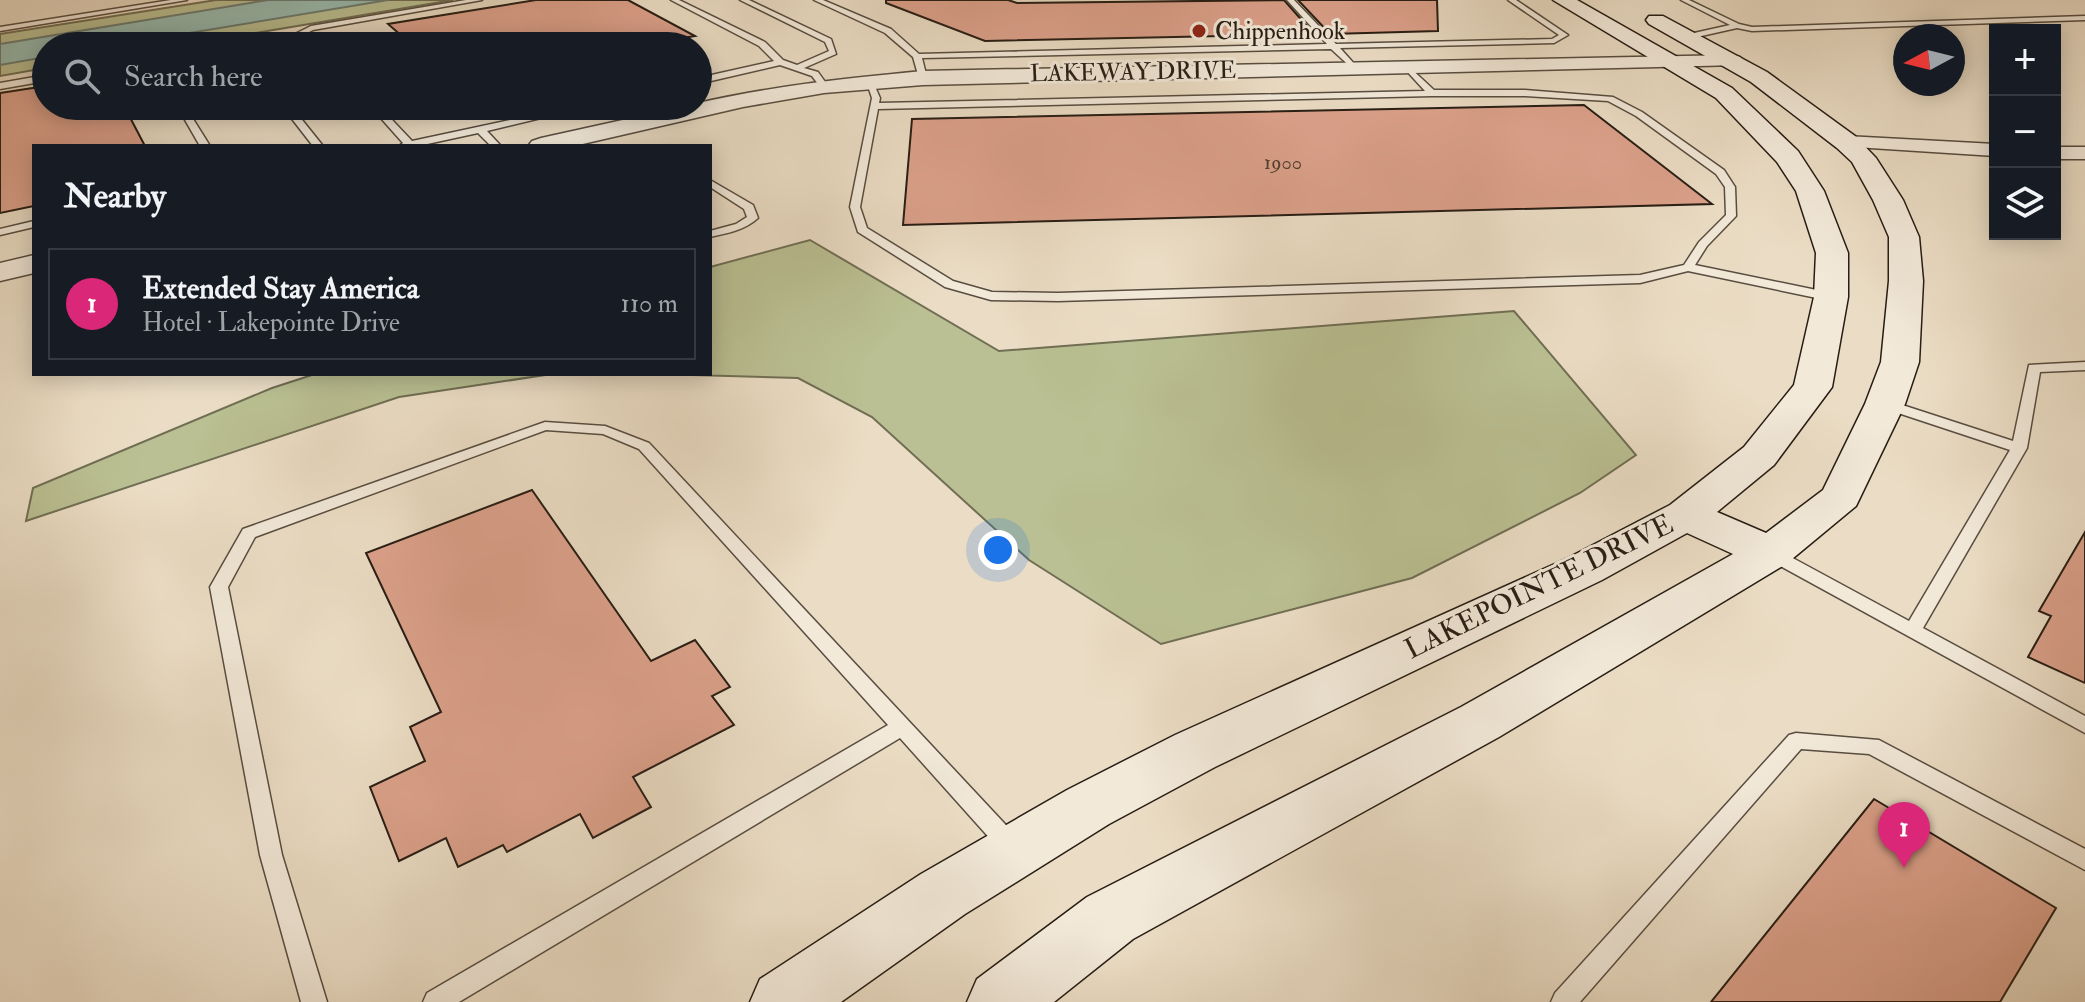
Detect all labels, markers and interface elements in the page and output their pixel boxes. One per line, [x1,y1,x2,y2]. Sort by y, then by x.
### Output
place label: Chippenhook [1215,16,1346,47]
marker: Chippenhook [1190,22,1208,40]
north arrow [1893,24,1965,96]
map controls [1989,24,2061,240]
button: + [1989,24,2061,96]
search box [32,32,712,120]
icon: search [60,54,104,98]
street label: LAKEWAY DRIVE [1030,55,1236,89]
text: Search here [124,58,263,95]
button: − [1989,96,2061,168]
house number: 1900 [1264,150,1302,175]
button: layers [1989,168,2061,240]
text: Nearby [64,175,166,218]
text: Extended Stay America [142,270,419,307]
text: 1 [87,288,97,320]
text: 110 m [621,288,678,320]
text: Hotel · Lakepointe Drive [142,307,400,339]
street label: LAKEPOINTE DRIVE [1399,507,1679,667]
your location [978,530,1018,570]
pin: 1 [1878,802,1930,868]

